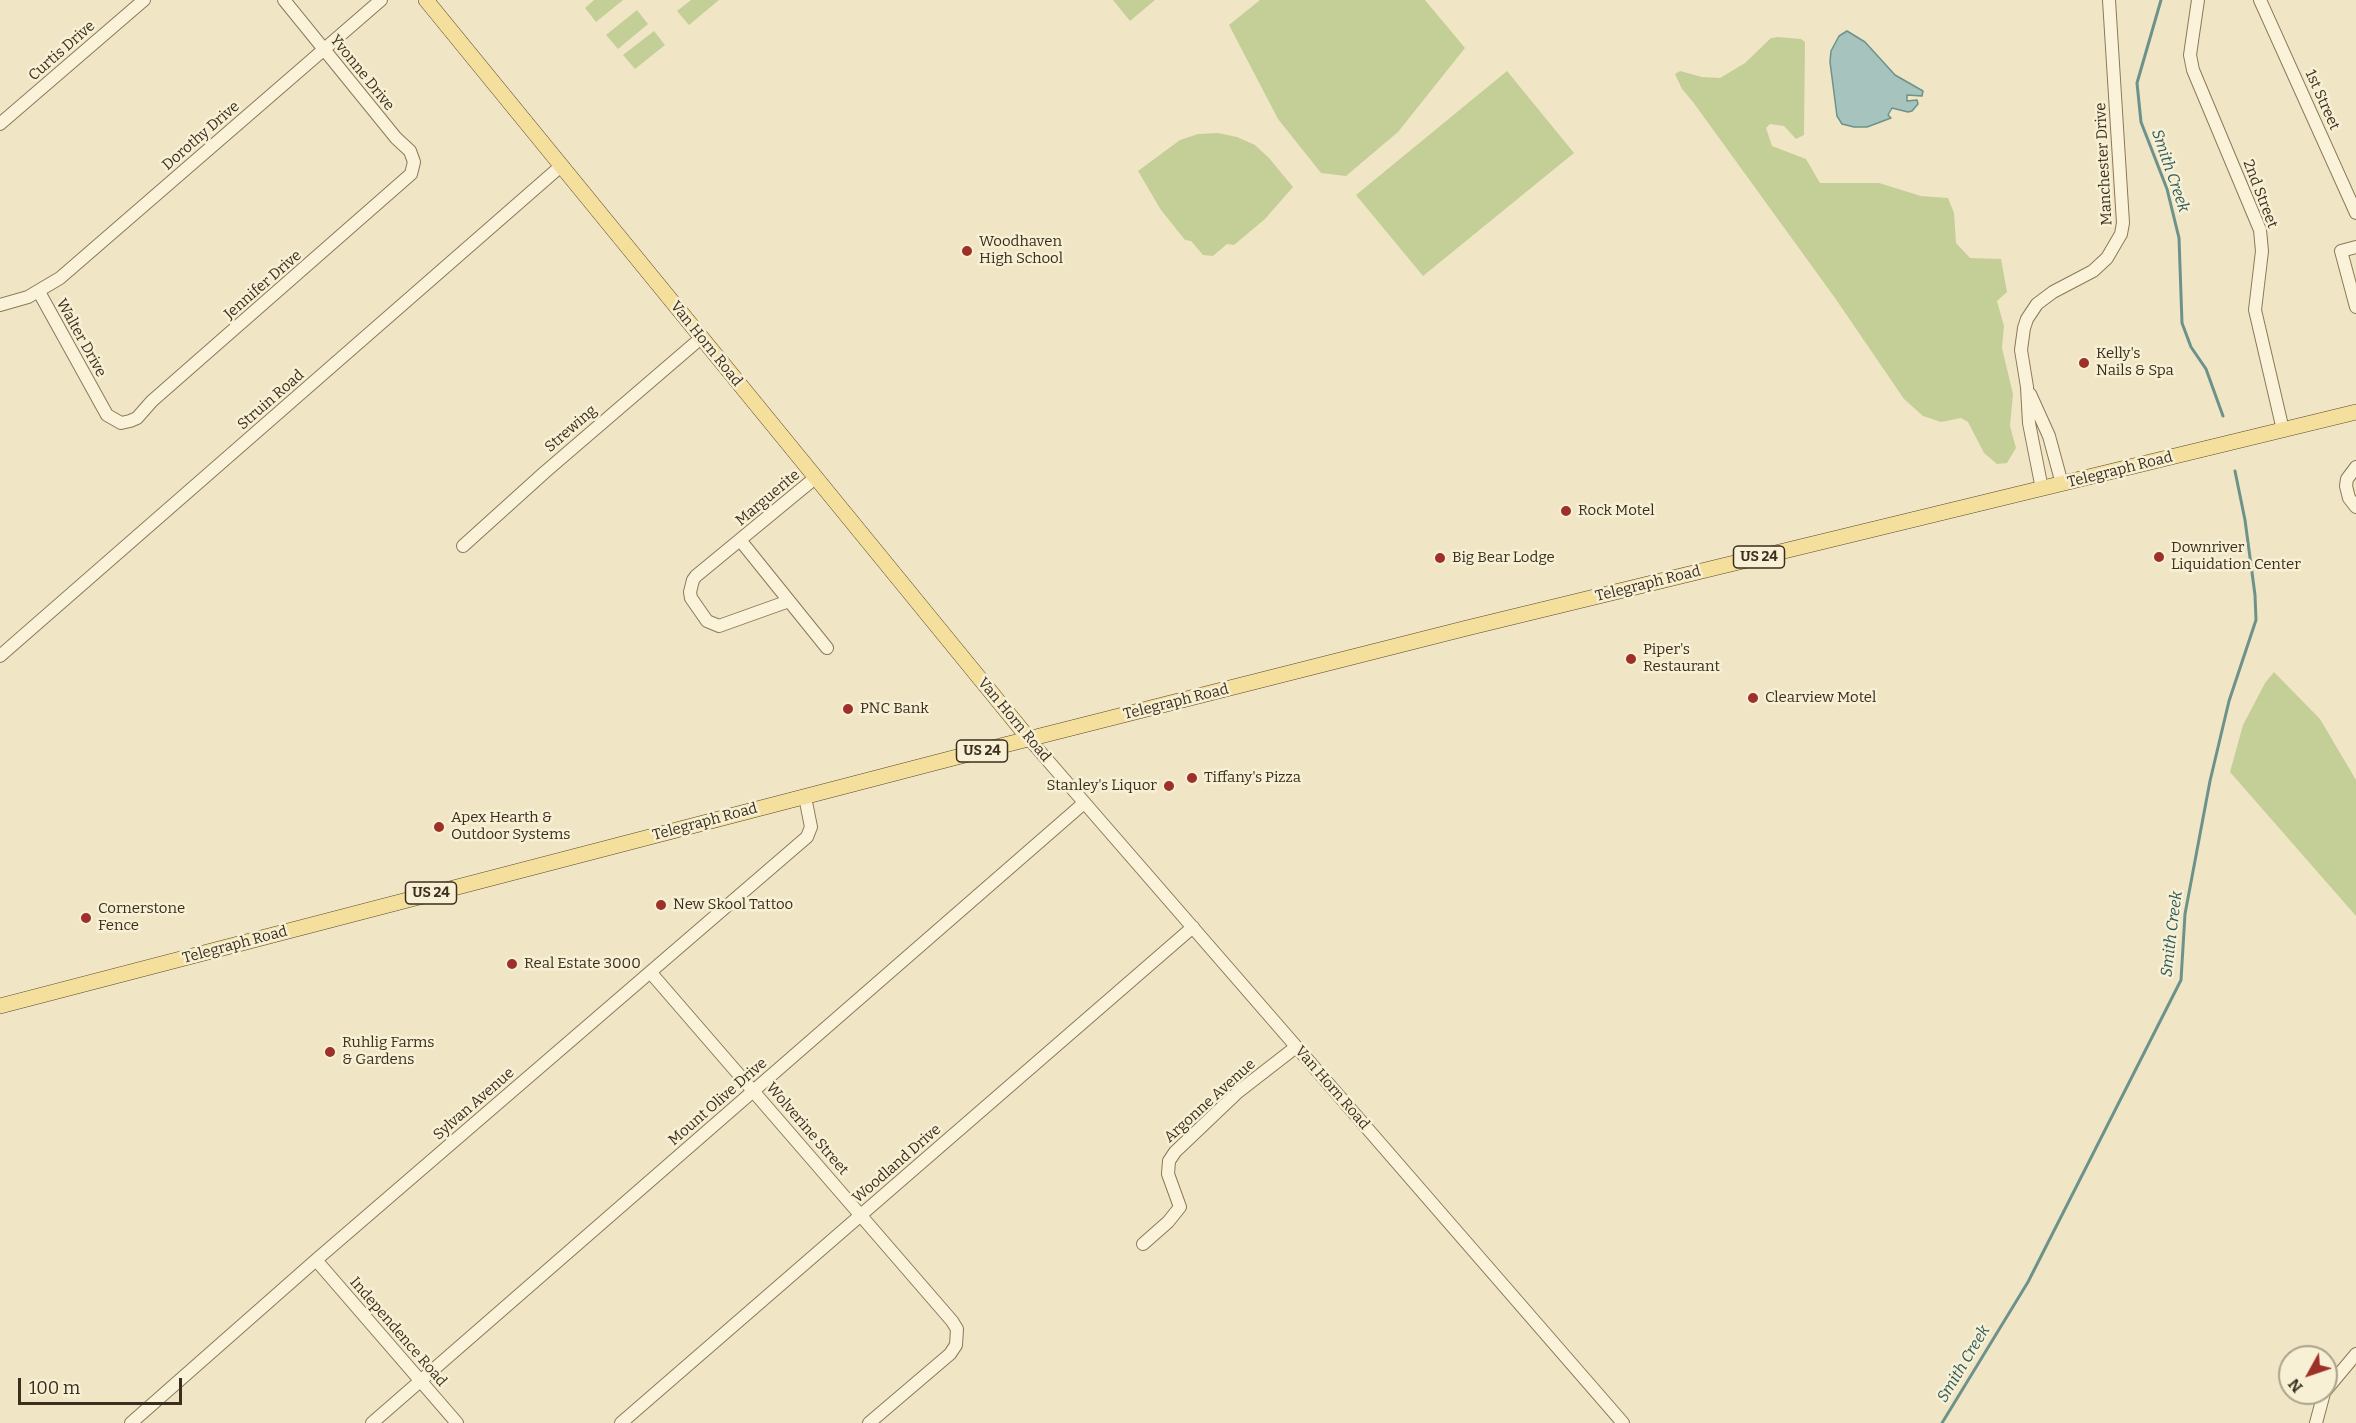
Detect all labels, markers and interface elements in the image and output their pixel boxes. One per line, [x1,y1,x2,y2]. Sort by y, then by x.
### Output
street label: Curtis Drive [25,17,99,85]
street label: Yvonne Drive [326,32,398,114]
street label: 1st Street [2301,67,2343,133]
street label: Dorothy Drive [159,98,243,174]
street label: Manchester Drive [2092,102,2116,226]
water label: Smith Creek [2147,127,2193,215]
street label: 2nd Street [2239,157,2281,231]
place label: Woodhaven High School [979,233,1063,268]
marker: Woodhaven High School [960,244,974,258]
street label: Jennifer Drive [221,247,305,323]
street label: Walter Drive [52,296,110,380]
street label: Van Horn Road [666,298,746,390]
place label: Kelly's Nails & Spa [2096,345,2174,380]
marker: Kelly's Nails & Spa [2077,356,2091,370]
street label: Struin Road [234,366,308,434]
street label: Strewing [541,402,601,456]
street label: Telegraph Road [2066,448,2174,492]
street label: Marguerite [732,466,804,530]
place label: Rock Motel [1578,502,1655,520]
marker: Rock Motel [1559,504,1573,518]
place label: Downriver Liquidation Center [2171,539,2301,574]
road number: US 24 [1734,546,1784,568]
place label: Big Bear Lodge [1452,549,1555,567]
marker: Downriver Liquidation Center [2152,550,2166,564]
marker: Big Bear Lodge [1433,551,1447,565]
street label: Telegraph Road [1594,562,1702,606]
place label: Piper's Restaurant [1643,641,1720,676]
marker: Piper's Restaurant [1624,652,1638,666]
street label: Van Horn Road [974,674,1054,766]
street label: Telegraph Road [1122,680,1230,724]
place label: Clearview Motel [1765,689,1876,707]
marker: Clearview Motel [1746,691,1760,705]
place label: PNC Bank [860,700,929,718]
marker: PNC Bank [841,702,855,716]
road number: US 24 [956,740,1008,762]
place label: Tiffany's Pizza [1204,769,1301,787]
marker: Tiffany's Pizza [1185,771,1199,785]
place label: Stanley's Liquor [1046,777,1157,795]
marker: Stanley's Liquor [1162,779,1176,793]
street label: Telegraph Road [651,799,759,845]
place label: Apex Hearth & Outdoor Systems [451,809,570,844]
marker: Apex Hearth & Outdoor Systems [432,820,446,834]
road number: US 24 [406,882,456,904]
water label: Smith Creek [2157,890,2187,978]
place label: New Skool Tattoo [673,896,793,914]
marker: New Skool Tattoo [654,898,668,912]
place label: Cornerstone Fence [98,900,185,935]
marker: Cornerstone Fence [79,911,93,925]
street label: Telegraph Road [181,922,289,968]
place label: Real Estate 3000 [524,955,641,973]
marker: Real Estate 3000 [505,957,519,971]
place label: Ruhlig Farms & Gardens [342,1034,435,1069]
street label: Van Horn Road [1291,1043,1373,1133]
marker: Ruhlig Farms & Gardens [323,1045,337,1059]
street label: Mount Olive Drive [665,1054,771,1150]
street label: Argonne Avenue [1161,1055,1259,1147]
street label: Sylvan Avenue [430,1064,518,1144]
street label: Wolverine Street [762,1079,852,1179]
street label: Woodland Drive [849,1121,945,1207]
street label: Independence Road [346,1274,450,1390]
water label: Smith Creek [1934,1322,1994,1406]
north arrow [2278,1345,2338,1405]
scale bar [21,1366,184,1404]
text: N [2284,1375,2307,1396]
text: 100 m [29,1377,80,1399]

